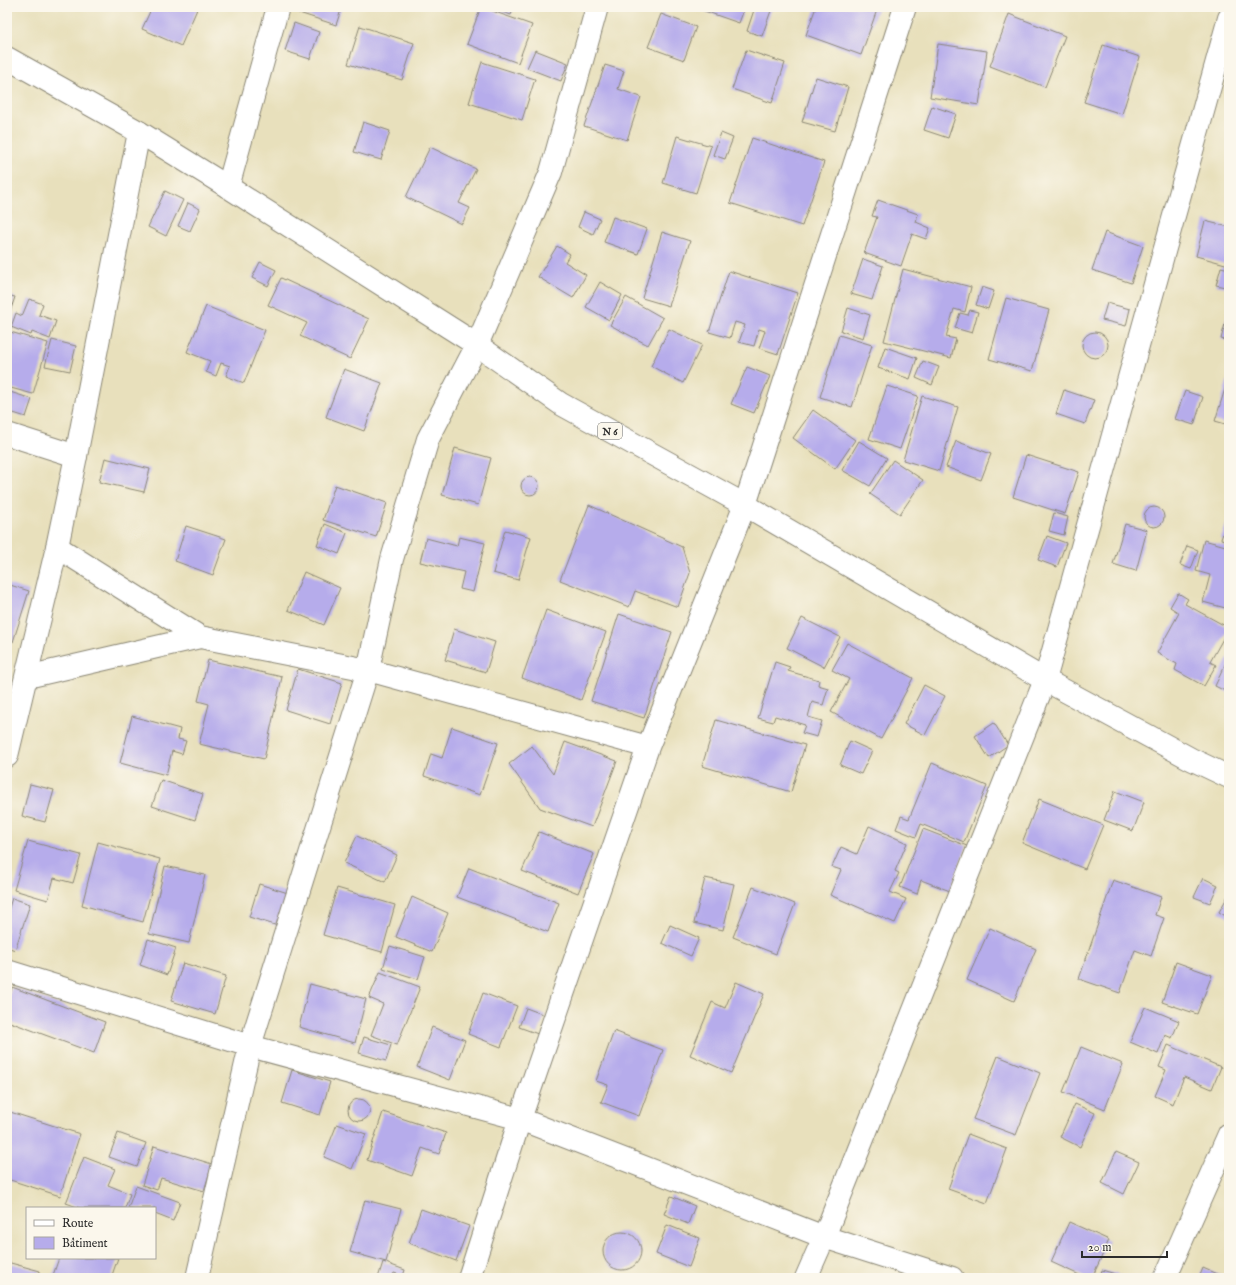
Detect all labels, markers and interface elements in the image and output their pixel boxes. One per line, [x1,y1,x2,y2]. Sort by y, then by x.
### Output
road number: N 6 [598,423,622,439]
legend [26,1207,156,1259]
text: Route [62,1216,94,1231]
scale bar [1082,1233,1167,1259]
text: Bâtiment [62,1236,108,1251]
text: 20 m [1088,1240,1111,1255]

